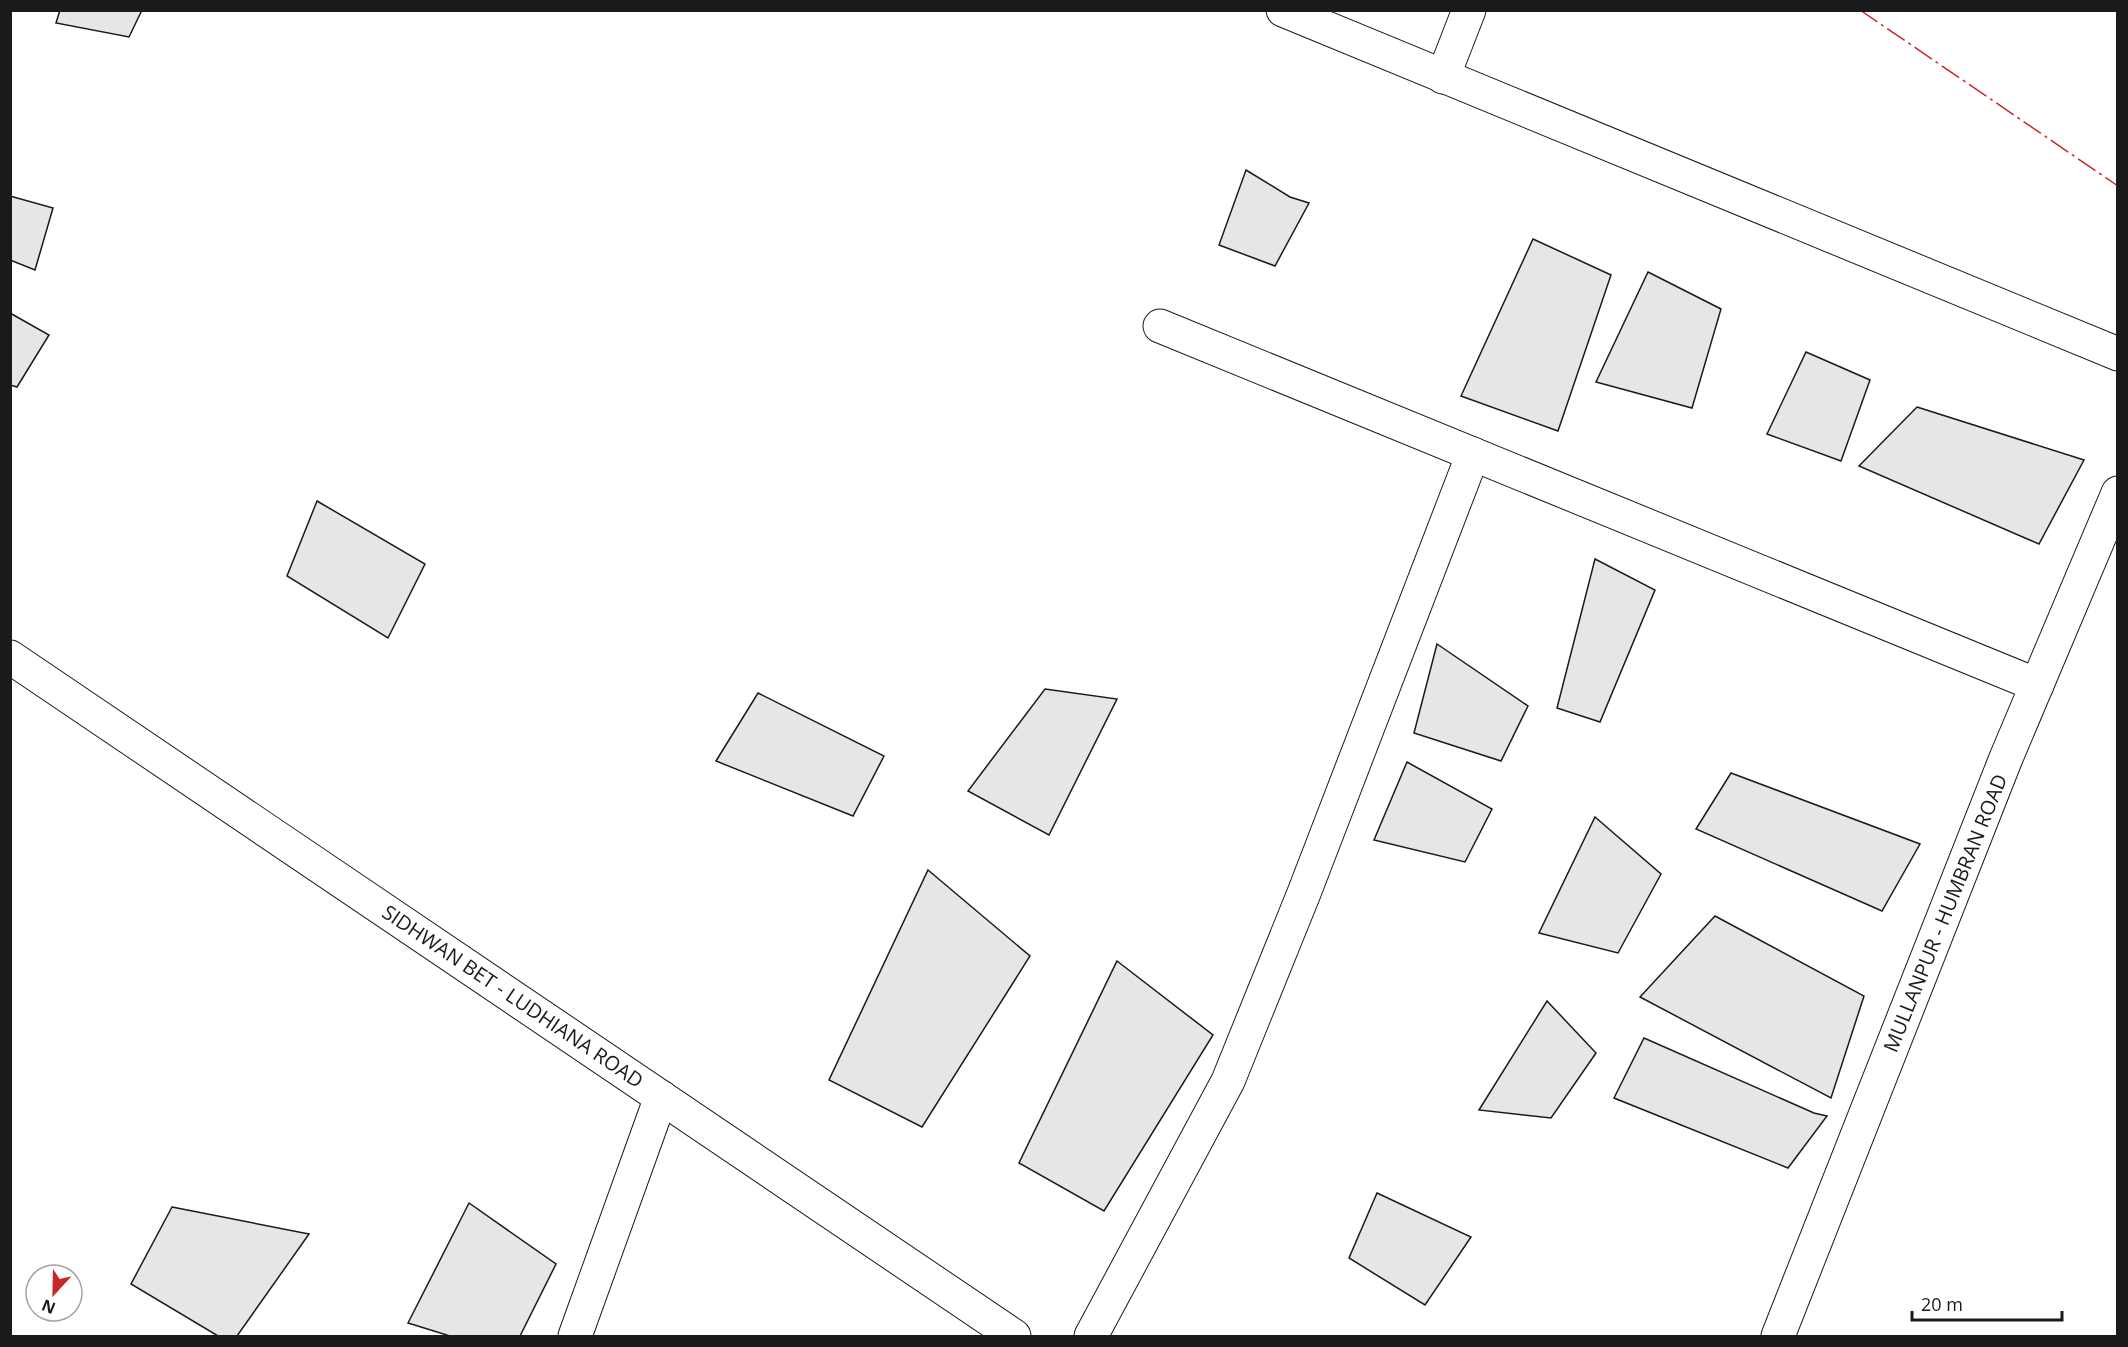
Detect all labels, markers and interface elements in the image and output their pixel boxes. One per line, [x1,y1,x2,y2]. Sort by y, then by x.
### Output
street label: MULLANPUR - HUMBRAN ROAD [1877,770,2013,1056]
street label: SIDHWAN BET - LUDHIANA ROAD [377,898,649,1094]
north arrow [24,1263,84,1323]
scale bar [1912,1284,2062,1322]
text: 20 m [1921,1292,1963,1316]
text: N [38,1294,59,1320]

